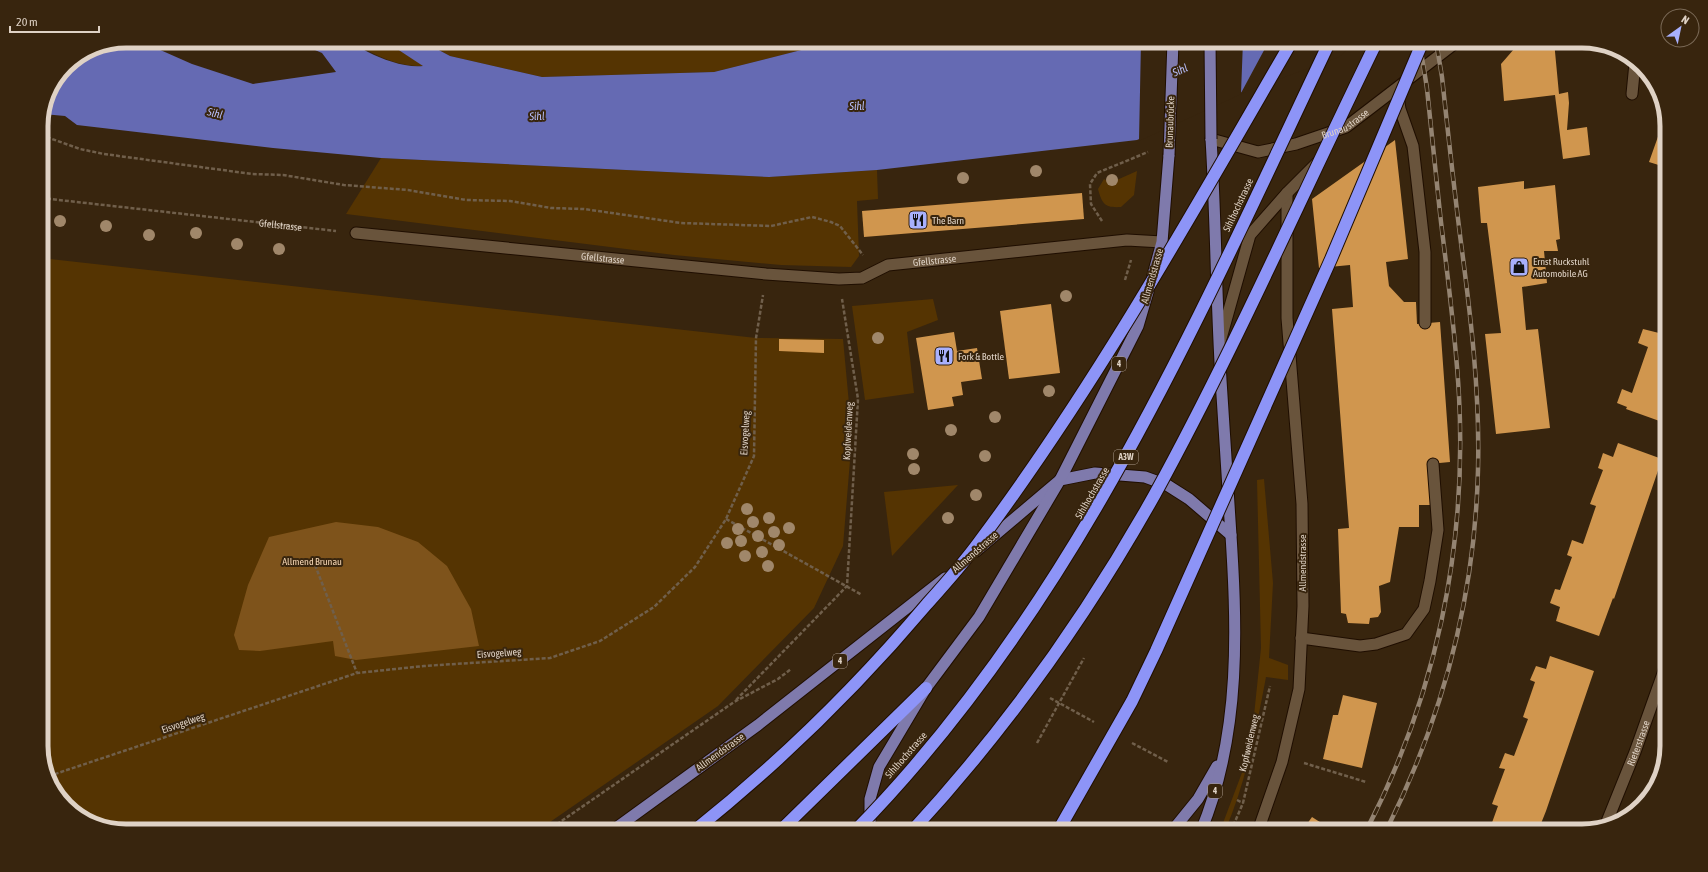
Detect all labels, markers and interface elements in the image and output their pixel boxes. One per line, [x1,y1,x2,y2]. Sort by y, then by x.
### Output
scale bar [10,8,99,34]
north arrow [1660,8,1700,48]
text: N [1679,13,1691,26]
text: 20 m [16,15,38,29]
water label: Sihl [1170,61,1190,79]
street label: Brunaubrücke [1164,95,1176,148]
water label: Sihl [848,100,865,112]
water label: Sihl [205,105,224,121]
street label: Brunaustrasse [1320,106,1371,140]
water label: Sihl [528,110,545,122]
street label: Sihlhochstrasse [1221,176,1255,233]
restaurant icon: The Barn [907,209,929,231]
place label: The Barn [932,215,964,226]
street label: Gfellstrasse [258,217,303,233]
street label: Allmendstrasse [1139,247,1165,305]
street label: Gfellstrasse [581,250,625,265]
street label: Gfellstrasse [912,252,957,268]
shop icon: Ernst Ruckstuhl Automobile AG [1508,256,1530,278]
place label: Ernst Ruckstuhl Automobile AG [1533,256,1590,279]
restaurant icon: Fork & Bottle [933,345,955,367]
place label: Fork & Bottle [958,351,1005,362]
road number: 4 [1112,357,1126,371]
street label: Kopfweidenweg [841,401,855,460]
street label: Eisvogelweg [738,410,752,456]
road number: A3W [1114,450,1138,464]
street label: Sihlhochstrasse [1073,465,1111,521]
street label: Allmendstrasse [950,529,1000,575]
street label: Allmendstrasse [1297,534,1308,591]
park label: Allmend Brunau [282,556,342,567]
street label: Eisvogelweg [476,646,522,660]
road number: 4 [833,654,847,668]
street label: Eisvogelweg [160,710,207,735]
street label: Kopfweidenweg [1237,713,1261,773]
street label: Rieterstrasse [1625,718,1651,767]
street label: Sihlhochstrasse [883,729,929,780]
street label: Allmendstrasse [694,731,747,773]
road number: 4 [1208,784,1222,798]

